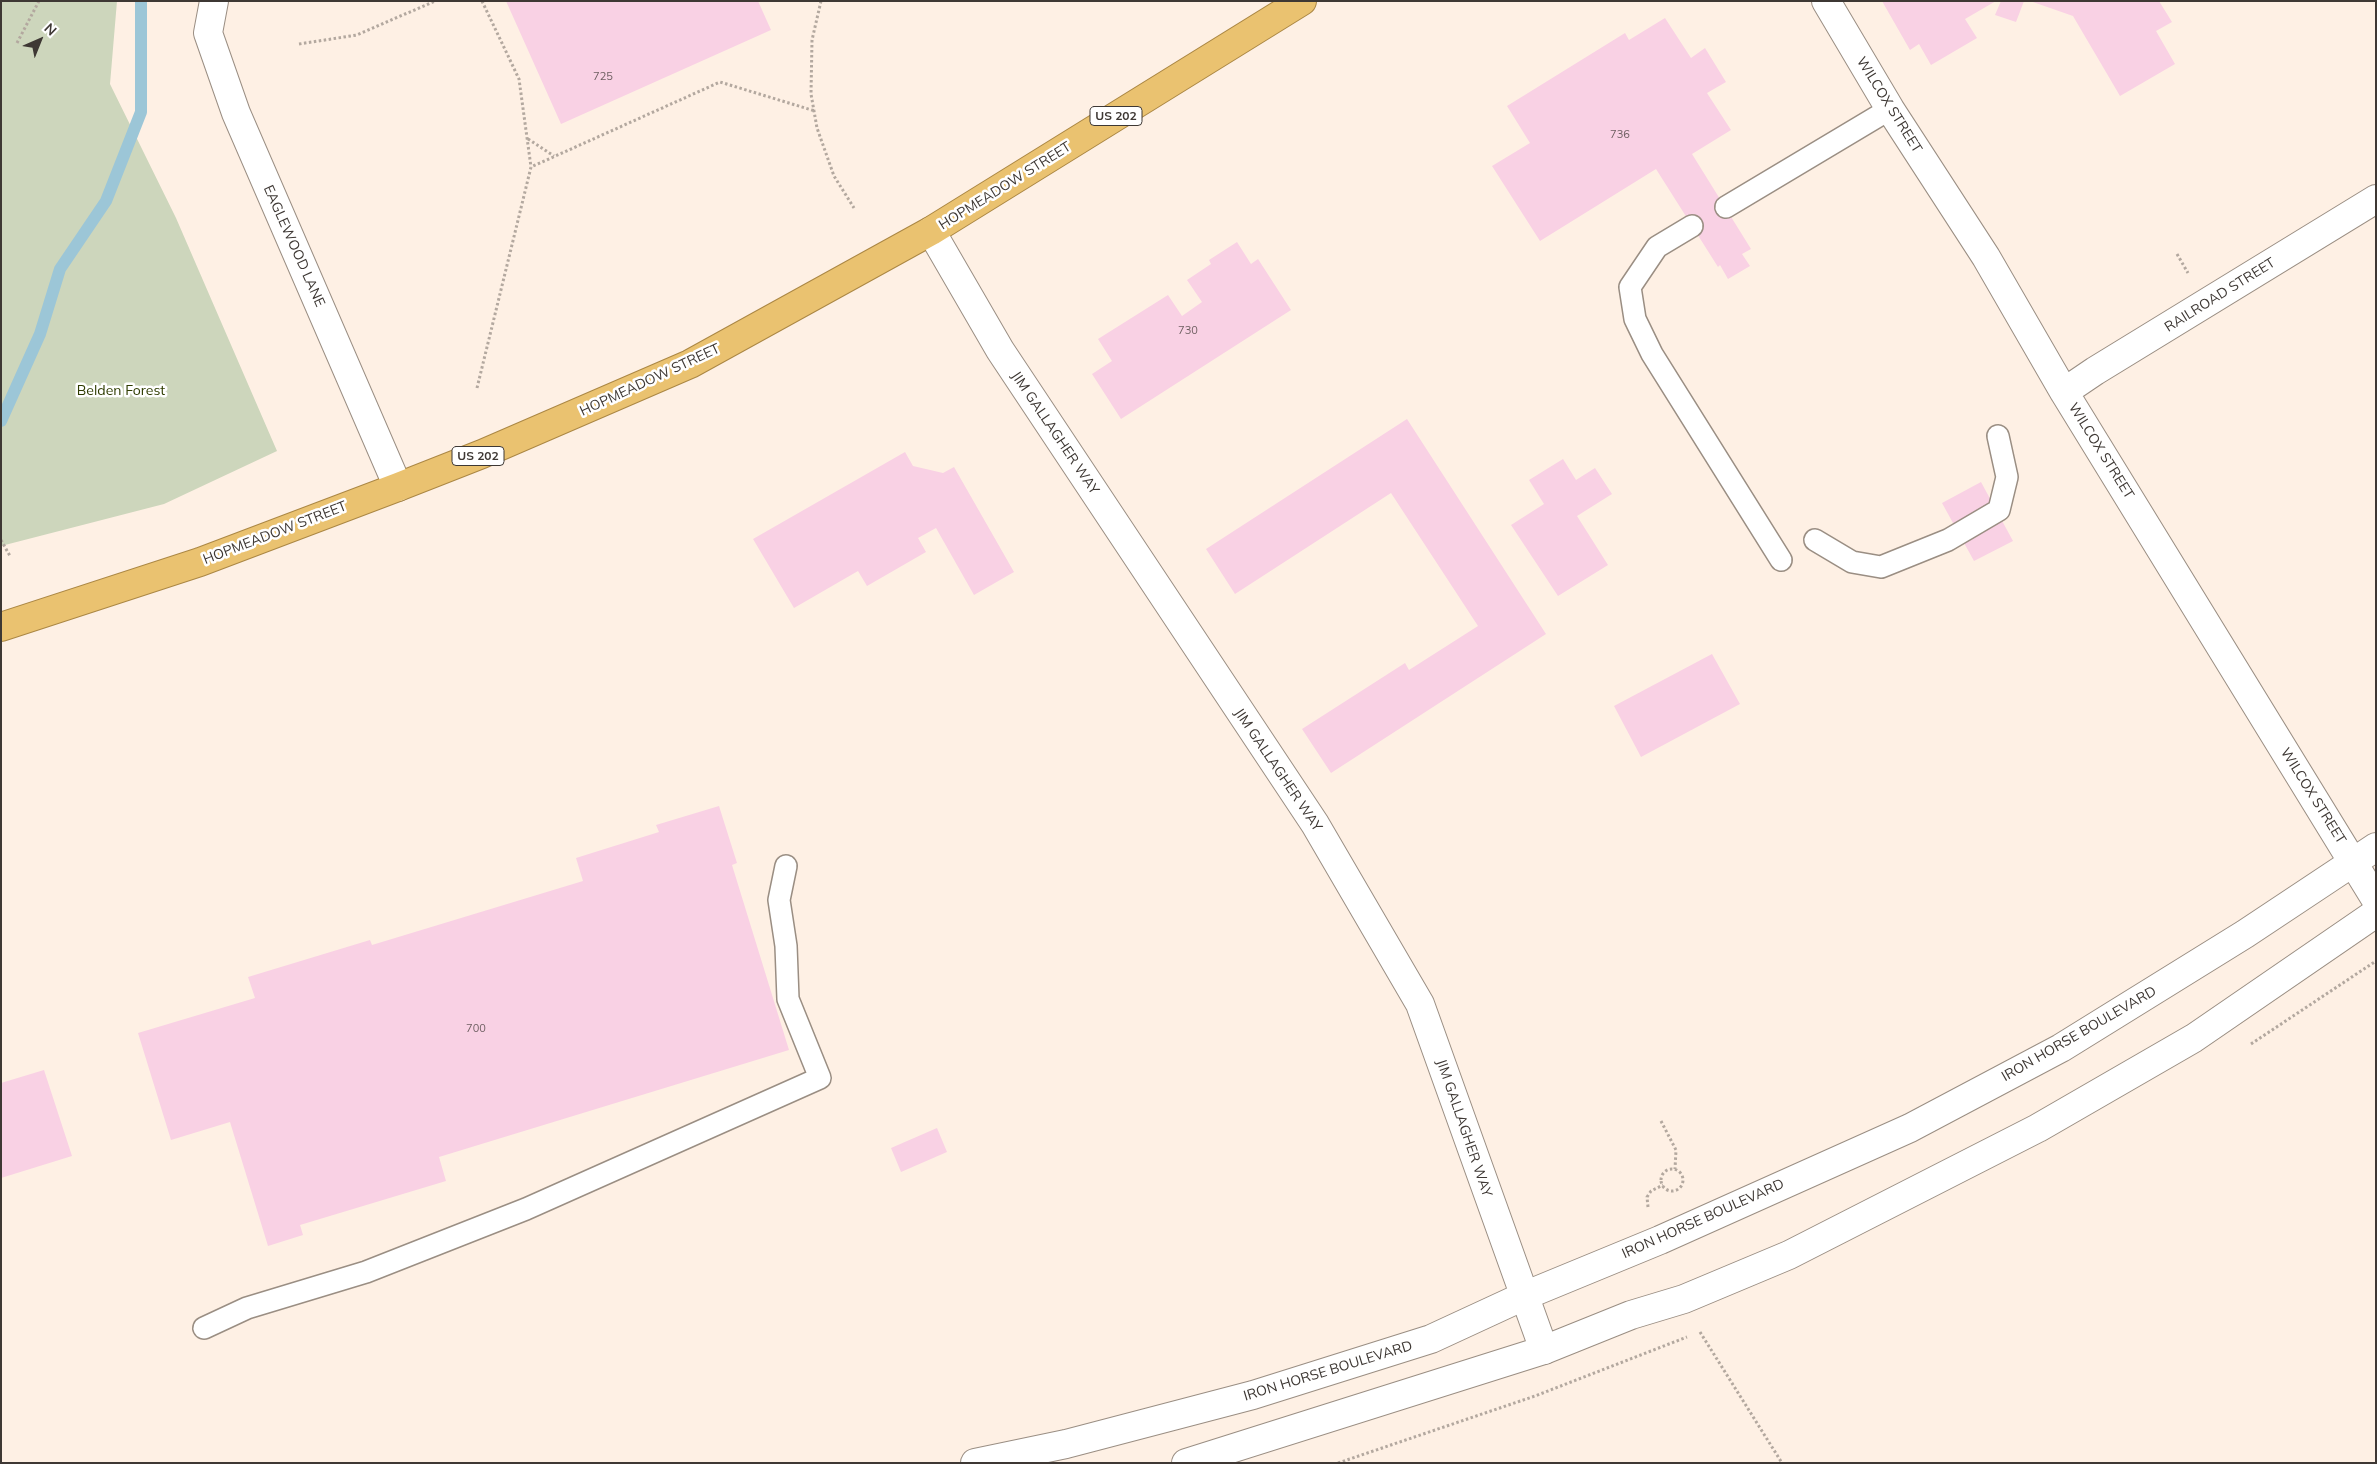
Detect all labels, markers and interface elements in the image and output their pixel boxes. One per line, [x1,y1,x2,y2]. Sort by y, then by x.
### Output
north arrow [15,15,65,65]
text: N [40,19,60,39]
street label: WILCOX STREET [1853,54,1925,156]
house number: 725 [593,70,613,84]
road number: US 202 [1090,106,1142,125]
house number: 736 [1610,128,1630,142]
street label: HOPMEADOW STREET [936,138,1074,234]
street label: EAGLEWOOD LANE [260,182,328,310]
street label: RAILROAD STREET [2162,254,2278,336]
house number: 730 [1178,324,1198,338]
street label: HOPMEADOW STREET [577,340,723,420]
street label: JIM GALLAGHER WAY [1008,368,1102,498]
park label: Belden Forest [77,383,165,399]
street label: WILCOX STREET [2065,400,2137,502]
road number: US 202 [452,446,504,466]
street label: HOPMEADOW STREET [201,498,349,568]
street label: JIM GALLAGHER WAY [1231,705,1325,835]
street label: WILCOX STREET [2277,745,2349,847]
street label: IRON HORSE BOULEVARD [1999,983,2159,1085]
house number: 700 [466,1022,486,1036]
street label: JIM GALLAGHER WAY [1432,1057,1496,1199]
street label: IRON HORSE BOULEVARD [1619,1176,1787,1262]
street label: IRON HORSE BOULEVARD [1242,1337,1414,1405]

